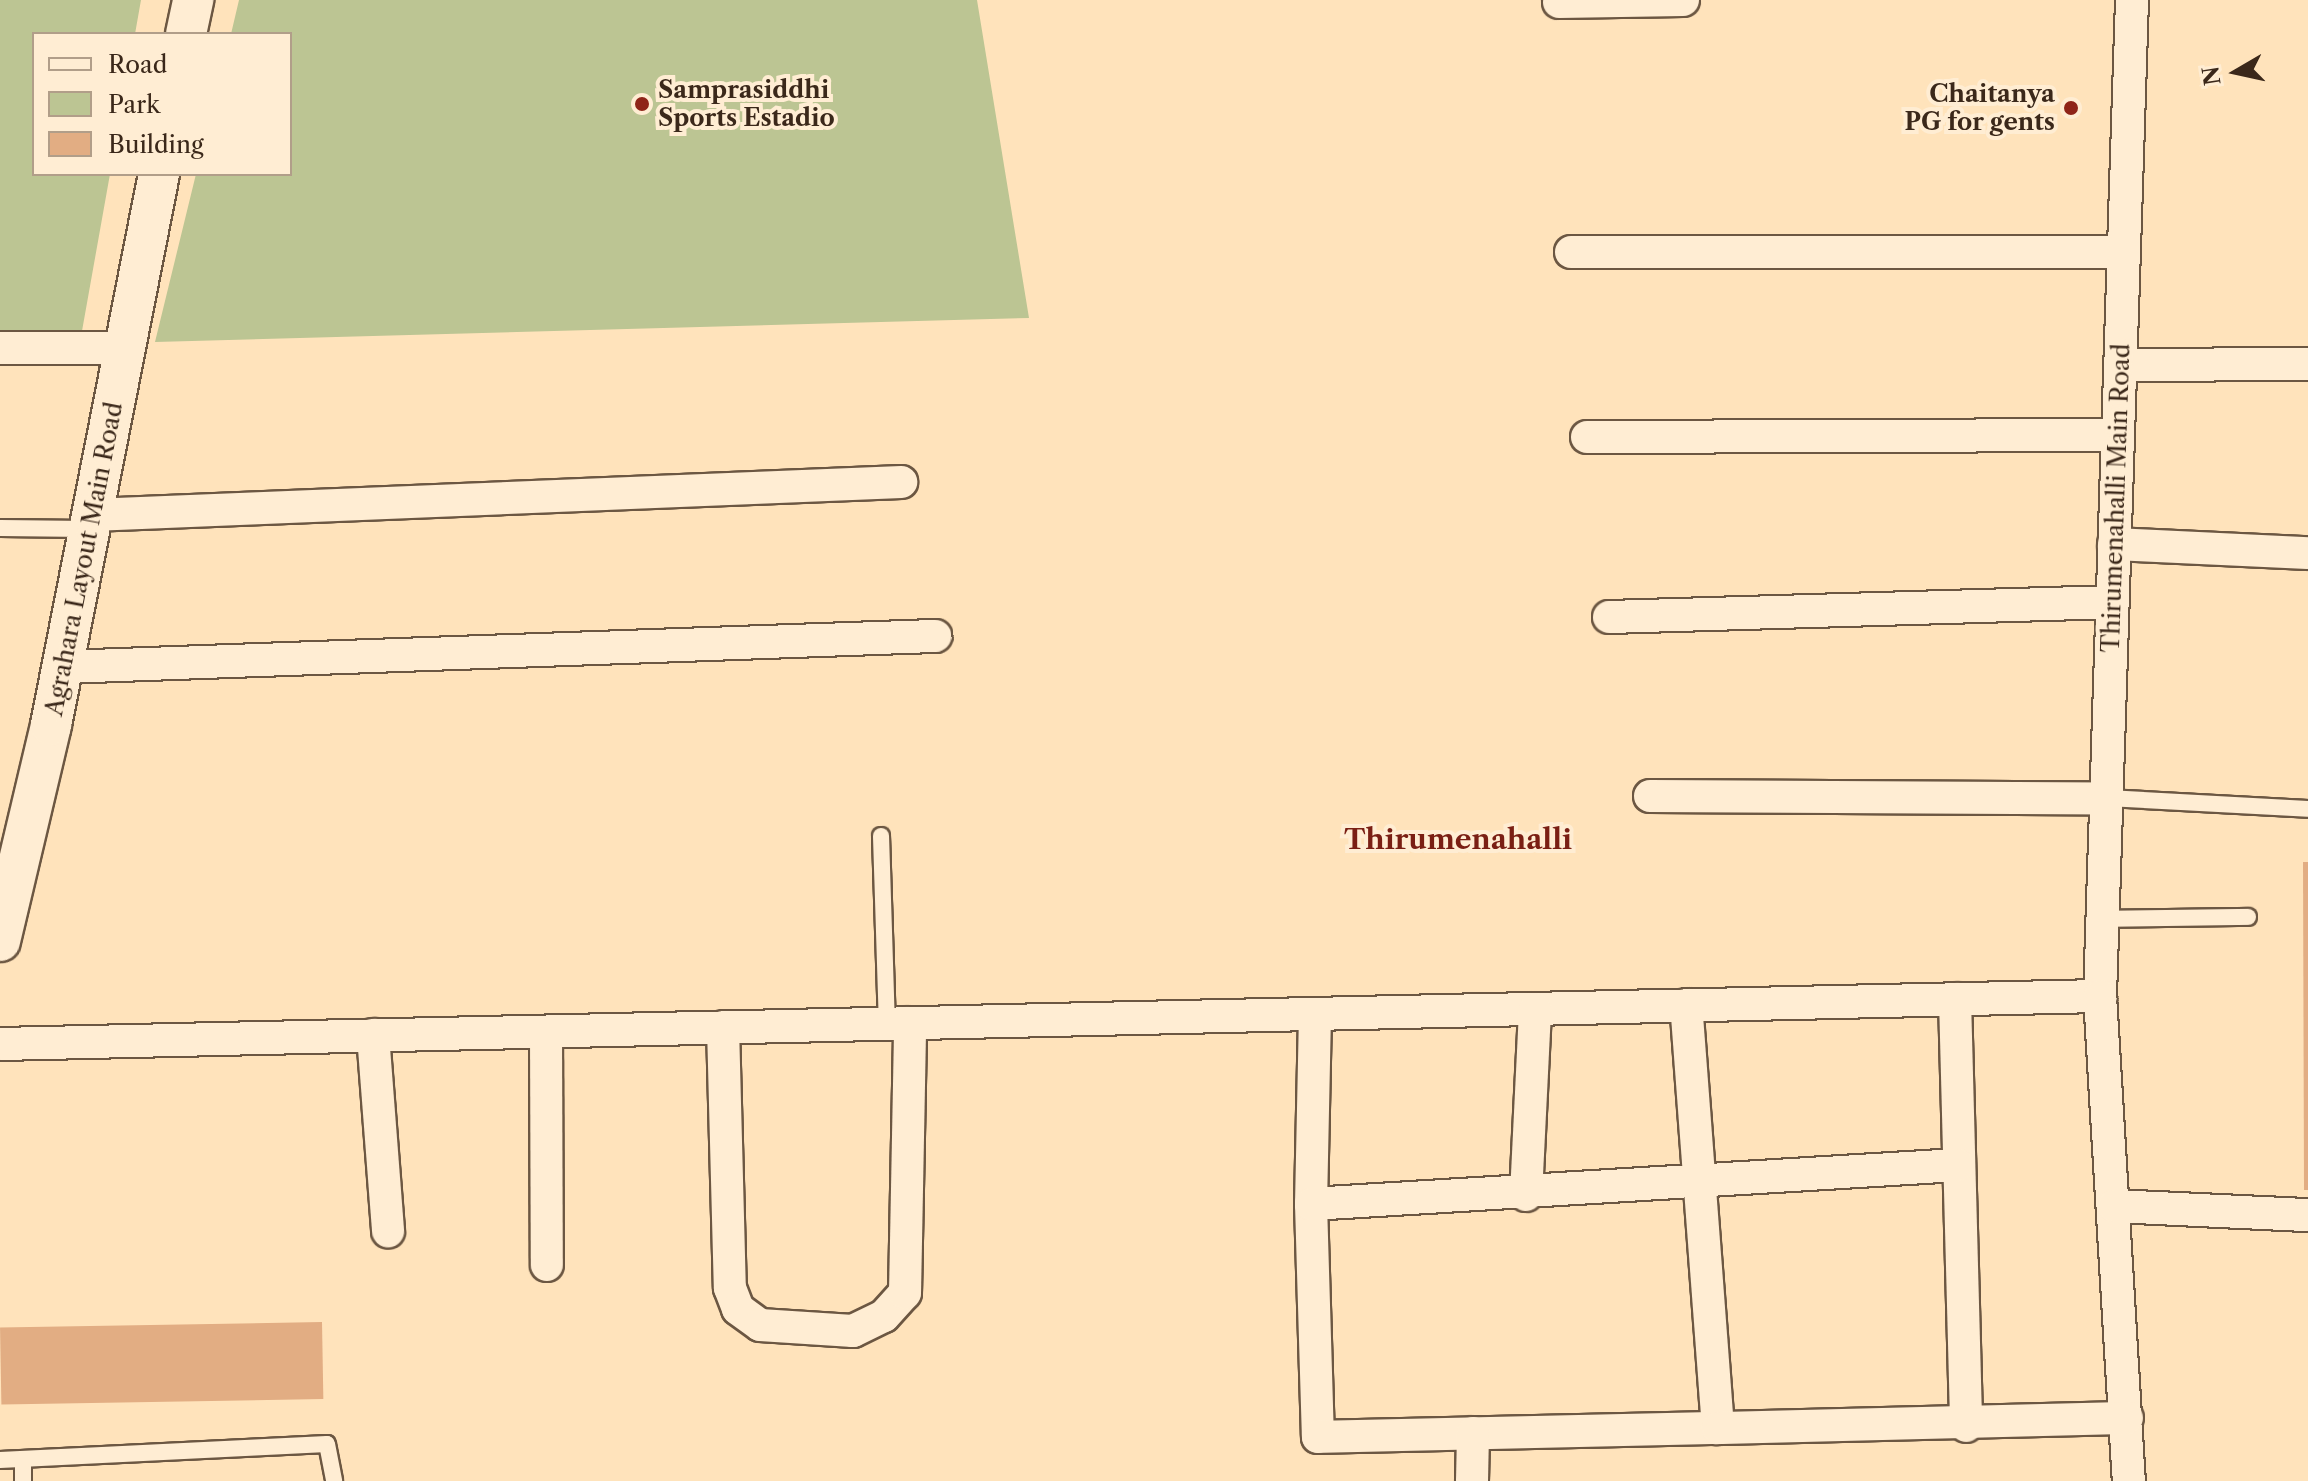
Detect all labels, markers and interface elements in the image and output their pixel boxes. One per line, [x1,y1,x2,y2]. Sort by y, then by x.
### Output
legend [32,32,292,176]
north arrow [2196,32,2276,112]
text: Road [108,50,167,79]
text: N [2197,64,2227,87]
place label: Samprasiddhi Sports Estadio [658,76,835,132]
place label: Chaitanya PG for gents [1904,80,2055,136]
text: Park [108,90,160,119]
marker: Samprasiddhi Sports Estadio [633,95,651,113]
marker: Chaitanya PG for gents [2062,99,2080,117]
text: Building [108,130,204,159]
street label: Thirumenahalli Main Road [2096,343,2136,653]
street label: Agrahara Layout Main Road [39,399,129,719]
district label: Thirumenahalli [1344,822,1572,856]

